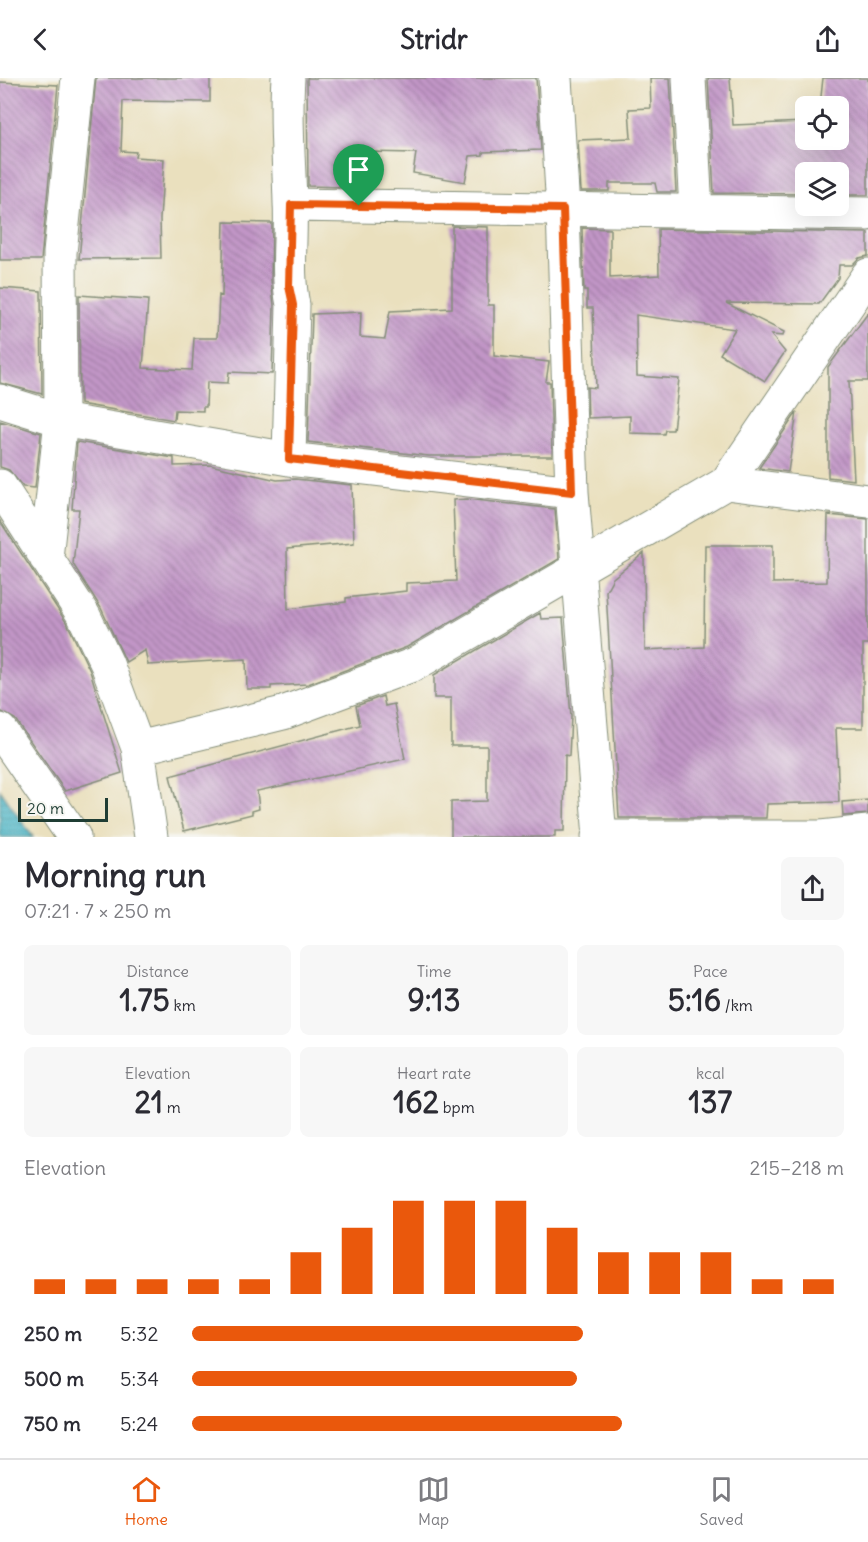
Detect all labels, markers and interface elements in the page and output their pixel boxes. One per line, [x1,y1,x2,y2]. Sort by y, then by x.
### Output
text: Stridr [400,22,468,56]
icon: back [24,23,57,56]
icon: share [811,23,844,56]
map controls [795,96,849,216]
button: locate [795,96,849,150]
pin [333,144,384,206]
icon: arrive [342,153,375,186]
button: layers [795,162,849,216]
scale bar [18,795,108,822]
text: 20 m [27,798,64,818]
text: Morning run [24,854,206,896]
button: share [781,857,844,920]
text: 07:21 · 7 × 250 m [24,898,171,923]
text: Distance [126,961,189,981]
text: Time [417,961,451,981]
text: Pace [693,961,728,981]
text: 1.75 [120,981,170,1019]
text: 9:13 [408,981,460,1019]
text: 5:16 [668,981,721,1019]
text: km [170,995,196,1015]
text: /km [721,995,753,1015]
text: Elevation [125,1063,191,1083]
text: Heart rate [397,1063,471,1083]
text: kcal [696,1063,725,1083]
text: 21 [135,1083,163,1121]
text: 162 [393,1083,439,1121]
text: 137 [689,1083,732,1121]
text: m [163,1097,181,1117]
text: bpm [439,1097,475,1117]
text: Elevation [24,1155,106,1180]
text: 215–218 m [750,1155,844,1180]
text: 250 m [24,1321,82,1346]
text: 5:32 [120,1321,158,1346]
text: 500 m [24,1366,84,1391]
text: 5:34 [120,1366,159,1391]
text: 750 m [24,1411,81,1436]
text: 5:24 [120,1411,158,1436]
tab: Home [125,1473,168,1529]
tab: Map [417,1473,450,1529]
tab: Saved [700,1473,743,1529]

